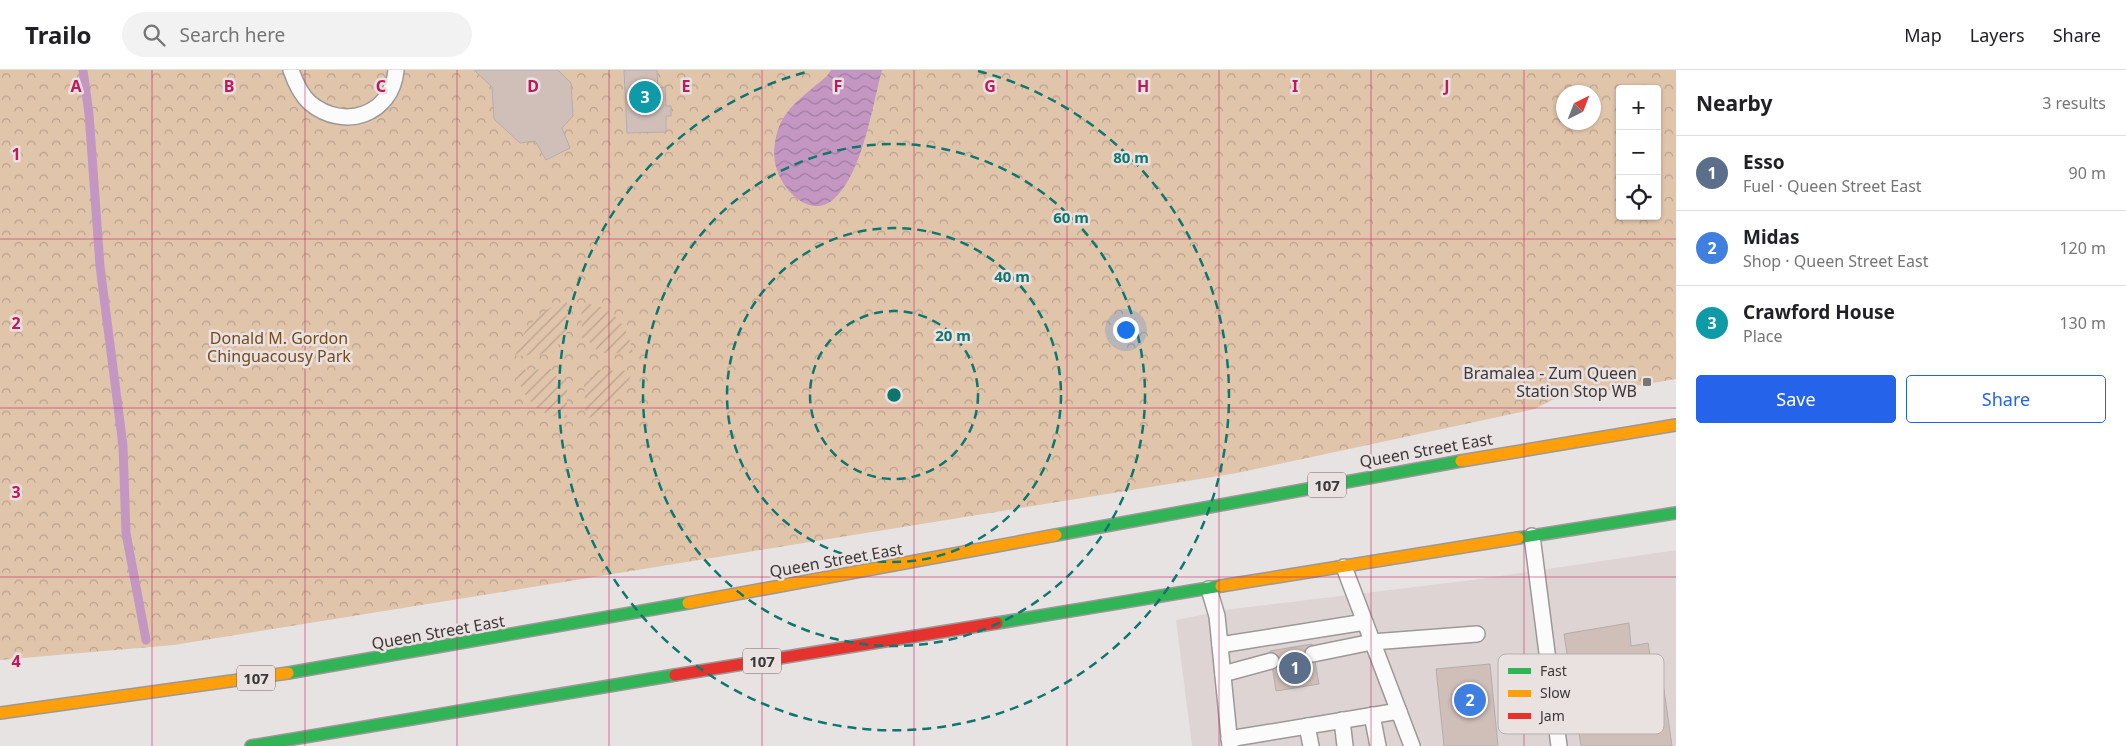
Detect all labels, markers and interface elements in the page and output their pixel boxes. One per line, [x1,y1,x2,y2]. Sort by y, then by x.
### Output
search box [122,12,472,57]
text: Trailo [25,18,92,51]
icon: search [140,21,168,49]
text: Search here [180,22,285,48]
text: Map [1904,23,1942,47]
text: Layers [1970,23,2025,47]
text: Share [2053,23,2101,47]
text: A [70,75,82,97]
text: B [224,75,234,97]
text: C [376,75,386,97]
text: D [527,75,539,97]
text: E [682,75,691,97]
text: F [834,75,842,97]
text: G [984,75,996,97]
text: H [1137,75,1149,97]
text: I [1292,75,1298,97]
text: J [1442,75,1450,97]
pin: 3 [629,78,661,116]
north arrow [1556,85,1601,130]
map controls [1616,85,1661,220]
button: + [1616,85,1661,130]
text: Nearby [1696,89,1772,117]
text: 3 results [2042,92,2106,114]
button: − [1616,130,1661,175]
text: 1 [11,143,21,165]
text: 80 m [1113,147,1149,167]
text: Esso [1743,149,1785,175]
text: 1 [1707,162,1717,184]
text: 90 m [2069,162,2106,184]
button: locate [1616,175,1661,220]
text: Fuel · Queen Street East [1743,175,1922,197]
text: 60 m [1053,207,1089,227]
text: Midas [1743,224,1800,250]
text: 2 [1707,237,1717,259]
text: 120 m [2059,237,2106,259]
text: Shop · Queen Street East [1743,250,1928,272]
text: 40 m [994,266,1030,286]
text: Crawford House [1743,299,1895,325]
text: 2 [11,312,21,334]
text: 3 [1707,312,1717,334]
text: 130 m [2059,312,2106,334]
your location [1113,317,1139,343]
text: 20 m [935,325,971,345]
text: Place [1743,325,1783,347]
park label: Donald M. Gordon Chinguacousy Park [207,327,351,367]
place label: Bramalea - Zum Queen Station Stop WB [1463,362,1637,402]
button: Save [1696,375,1896,423]
button: Share [1906,375,2106,423]
marker: Bramalea - Zum Queen Station Stop WB [1641,376,1653,388]
centre of rings [885,386,903,404]
street label: Queen Street East [1358,427,1494,473]
road number: 107 [1308,472,1346,498]
text: 3 [11,481,21,503]
street label: Queen Street East [768,537,904,583]
street label: Queen Street East [370,609,506,655]
road number: 107 [743,648,781,674]
pin: 1 [1279,649,1311,687]
text: 4 [11,650,21,672]
legend [1498,654,1664,734]
text: Fast [1540,661,1567,680]
road number: 107 [237,666,275,690]
pin: 2 [1454,681,1486,719]
text: Slow [1540,683,1571,702]
text: Jam [1538,706,1565,725]

